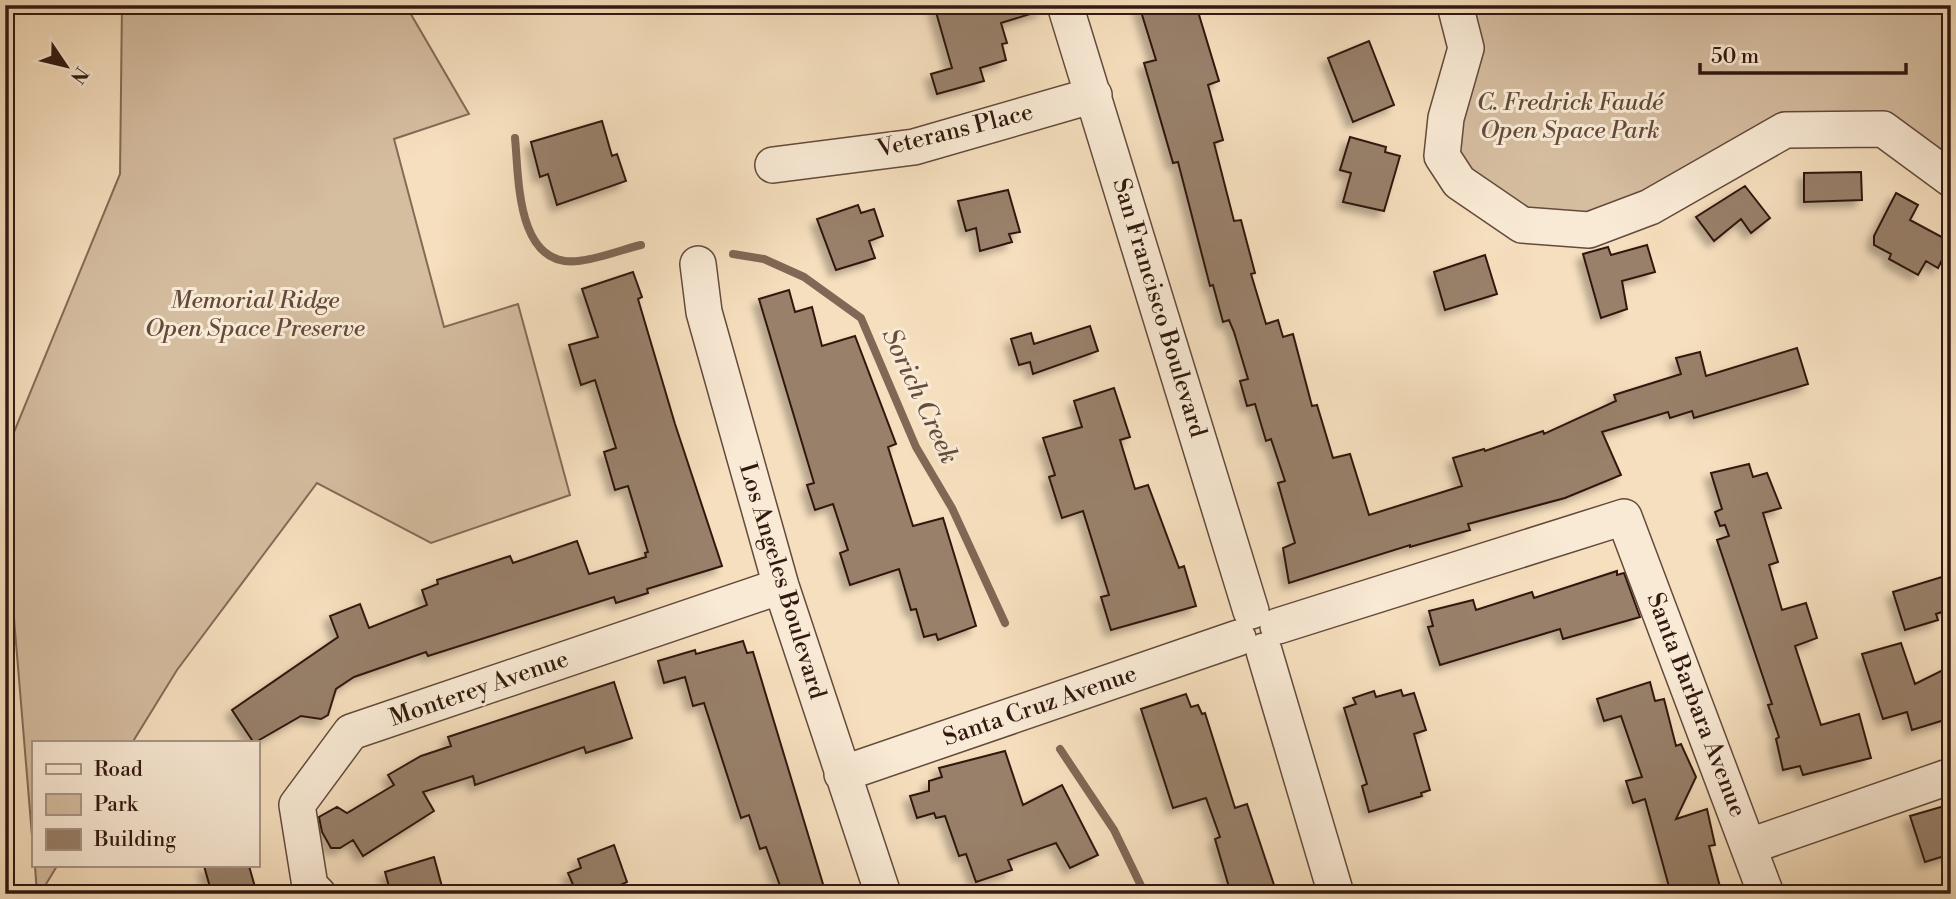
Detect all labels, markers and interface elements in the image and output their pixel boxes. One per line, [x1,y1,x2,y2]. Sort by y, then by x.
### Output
north arrow [32,32,102,102]
scale bar [1700,32,1907,76]
text: 50 m [1711,44,1759,70]
text: N [65,62,93,88]
park label: C. Fredrick Faudé Open Space Park [1477,88,1665,146]
street label: Veterans Place [873,97,1036,165]
street label: San Francisco Boulevard [1105,175,1213,442]
park label: Memorial Ridge Open Space Preserve [145,286,365,344]
water label: Sorich Creek [875,323,965,469]
street label: Los Angeles Boulevard [732,459,832,703]
street label: Santa Barbara Avenue [1639,589,1753,821]
street label: Monterey Avenue [386,644,572,734]
street label: Santa Cruz Avenue [939,659,1141,753]
legend [32,741,259,867]
text: Road [94,757,143,783]
text: Park [94,792,139,818]
text: Building [93,827,176,853]

